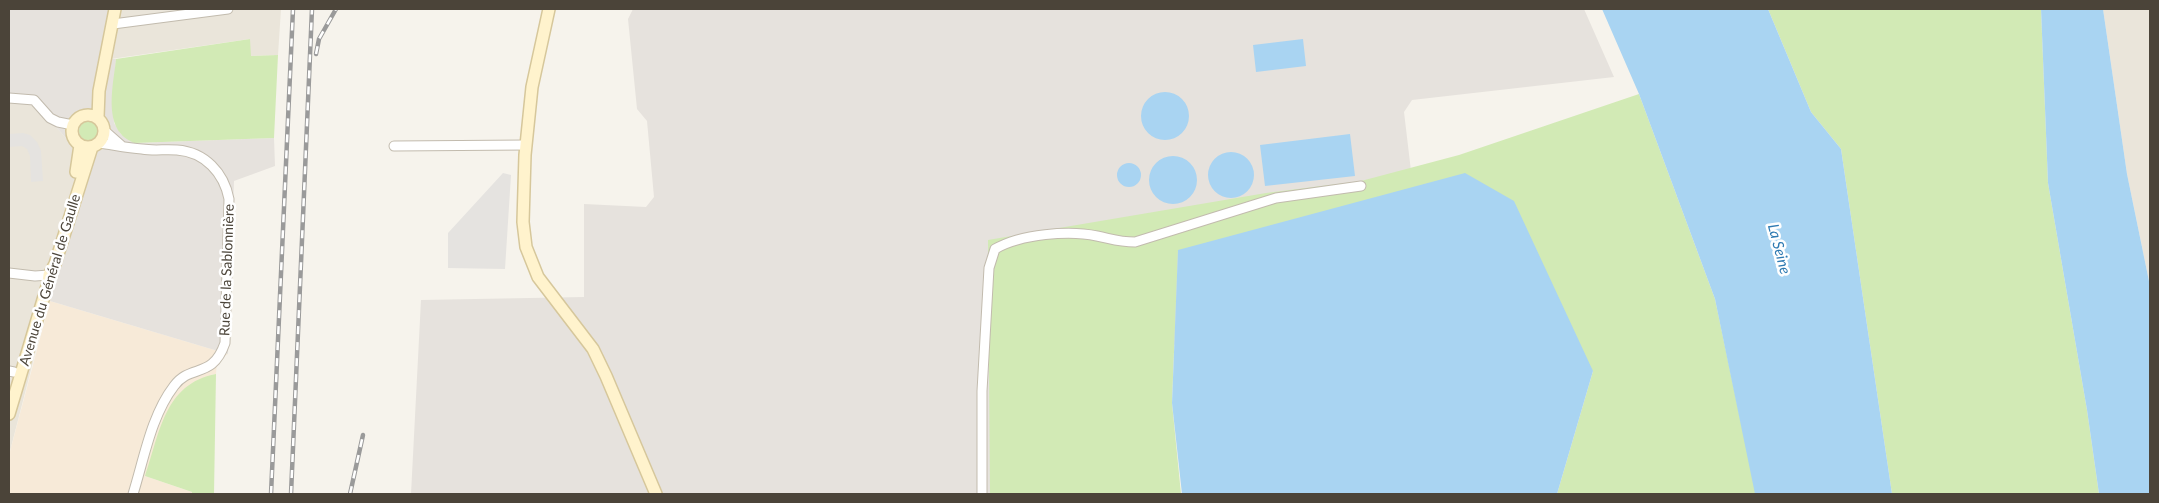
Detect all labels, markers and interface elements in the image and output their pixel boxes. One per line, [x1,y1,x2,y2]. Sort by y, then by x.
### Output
street label: Avenue du Général de Gaulle [16,192,84,368]
street label: Rue de la Sablonnière [216,204,238,336]
water label: La Seine [1764,222,1794,276]

